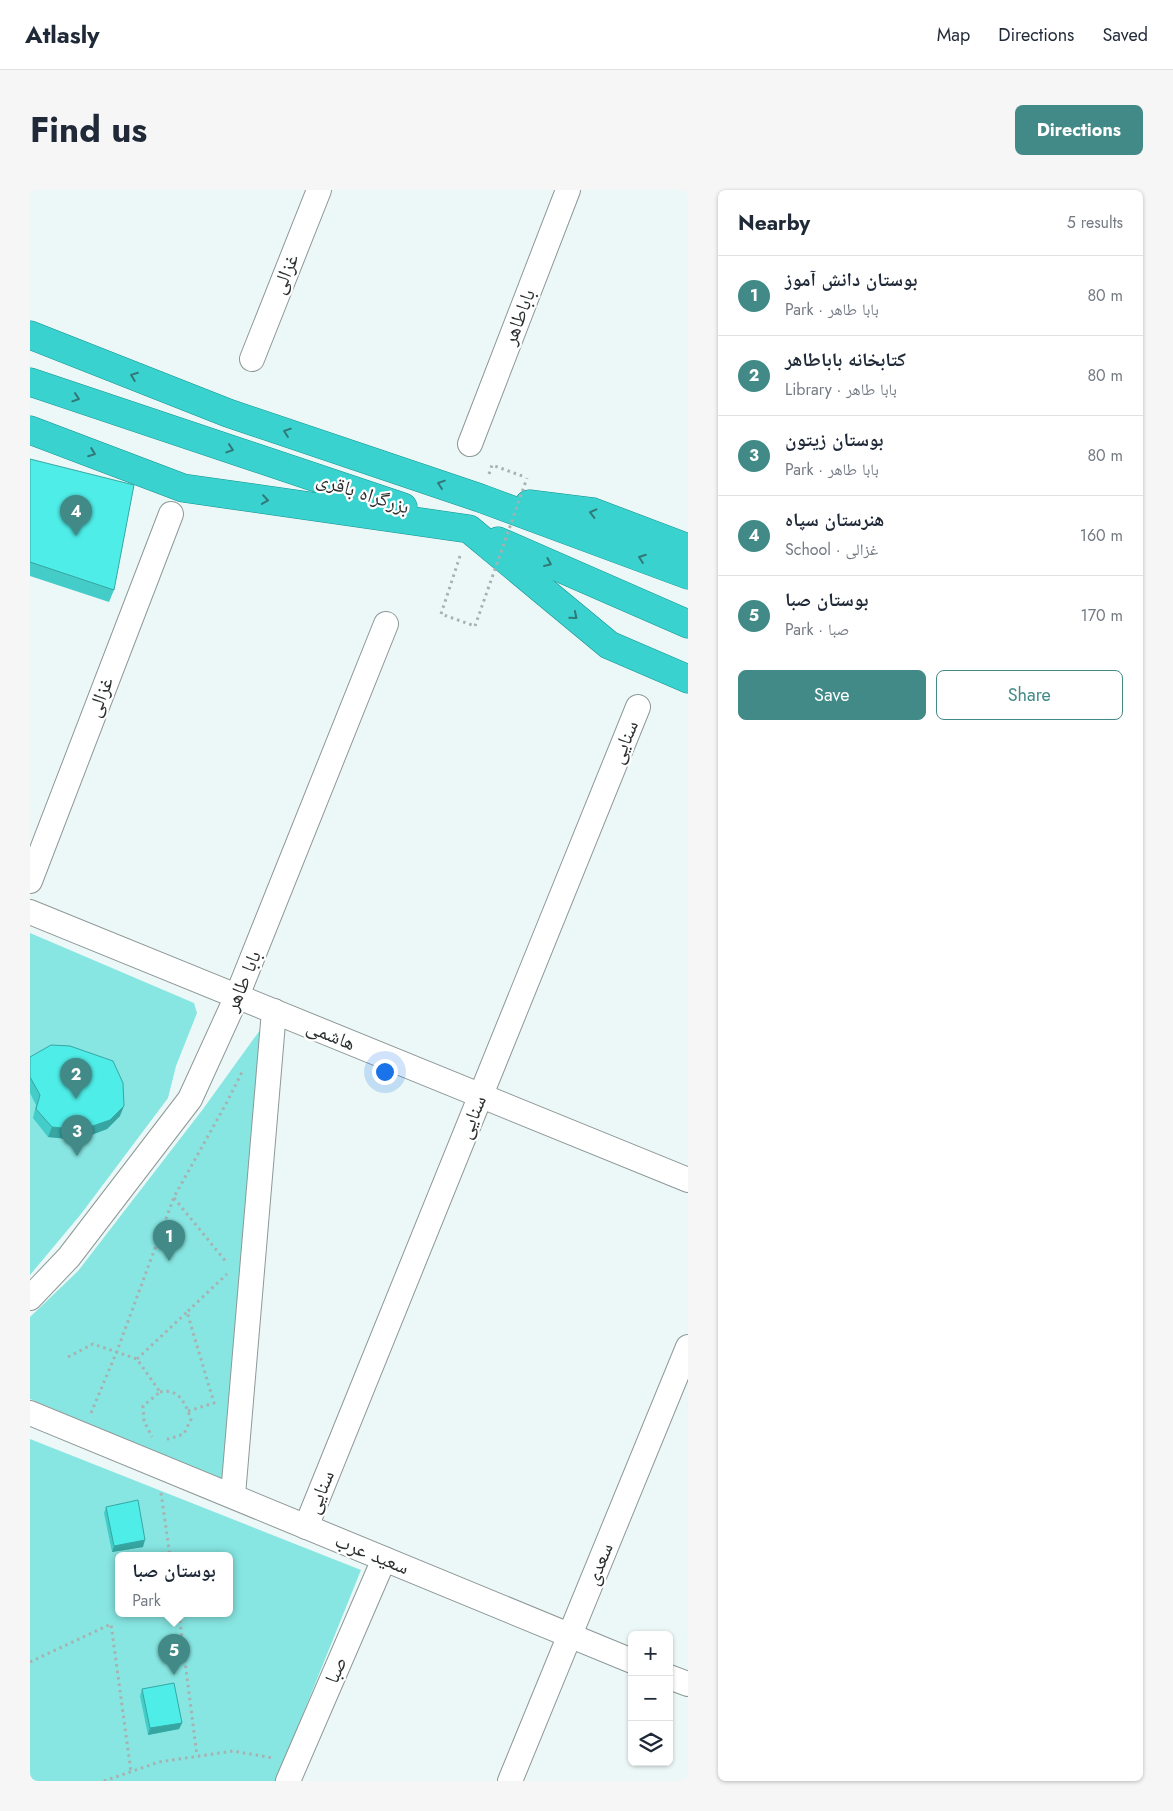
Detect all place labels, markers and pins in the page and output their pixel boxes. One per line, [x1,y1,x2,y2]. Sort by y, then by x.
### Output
pin: 4 [60,495,92,536]
pin: 2 [60,1058,92,1099]
pin: 3 [61,1115,93,1156]
pin: 1 [153,1220,185,1261]
pin: 5 [158,1634,190,1675]

